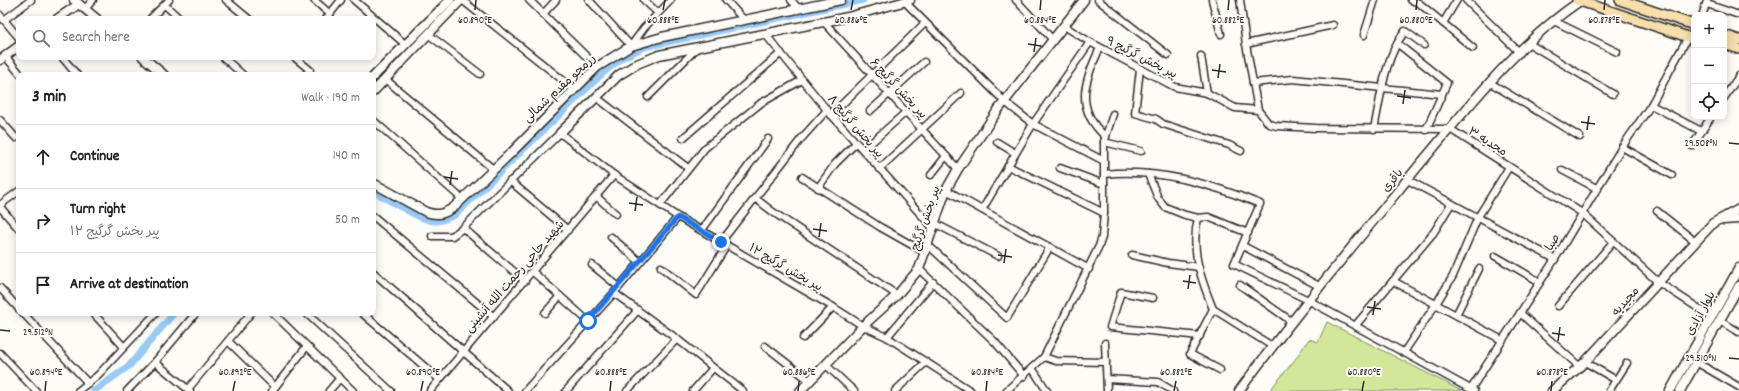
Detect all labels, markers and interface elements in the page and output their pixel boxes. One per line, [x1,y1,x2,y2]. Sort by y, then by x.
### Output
map controls [1691,12,1727,120]
button: + [1691,12,1727,48]
text: 60.890°E [458,14,492,28]
text: 60.888°E [647,14,679,28]
text: 60.886°E [835,14,868,28]
text: 60.884°E [1024,14,1056,28]
text: 60.882°E [1212,14,1245,28]
text: 60.880°E [1399,14,1433,28]
text: 60.878°E [1588,14,1620,28]
search box [16,16,376,60]
icon: search [30,27,52,49]
text: Search here [62,27,130,49]
street label: پیر بخش گرگیج ۹ [1103,33,1180,84]
button: − [1691,48,1727,84]
street label: رزمجو مقدم شمالی [520,51,600,127]
street label: پیر بخش گرگیج ۶ [865,55,931,123]
button: locate [1691,84,1727,120]
text: 3 min [32,86,66,110]
text: Walk · 190 m [301,89,360,108]
street label: پیر بخش گرگیج ۸ [823,92,887,162]
street label: مجدیه ۳ [1464,124,1510,161]
text: 29.508°N [1685,137,1717,151]
icon: ahead [32,146,54,168]
text: Continue [70,146,119,168]
text: 140 m [333,147,360,166]
street label: باقری [1378,166,1408,196]
street label: پیر بخش گرگیج [907,184,945,253]
text: Turn right [70,199,126,221]
icon: right [32,210,54,232]
text: 50 m [335,211,360,230]
street label: شهید حاجی رحمت الله آنشینی [461,217,569,337]
text: پیر بخش گرگیج ۱۲ [70,223,160,242]
street label: صبا [1542,231,1565,254]
route end [712,233,730,251]
street label: پیر بخش گرگیج ۱۲ [745,240,825,296]
icon: arrive [32,274,54,296]
text: Arrive at destination [70,274,188,296]
street label: مجیدیه [1608,284,1644,320]
street label: بلوار آزادی [1682,288,1720,339]
route start [579,312,597,330]
text: 29.512°N [23,326,53,340]
text: 29.510°N [1685,352,1717,366]
text: 60.894°E [30,366,63,380]
text: 60.892°E [219,366,252,380]
text: 60.890°E [406,366,440,380]
text: 60.888°E [595,366,627,380]
text: 60.886°E [783,366,816,380]
text: 60.884°E [971,366,1003,380]
text: 60.882°E [1160,366,1193,380]
text: 60.880°E [1347,366,1381,380]
text: 60.878°E [1536,366,1568,380]

